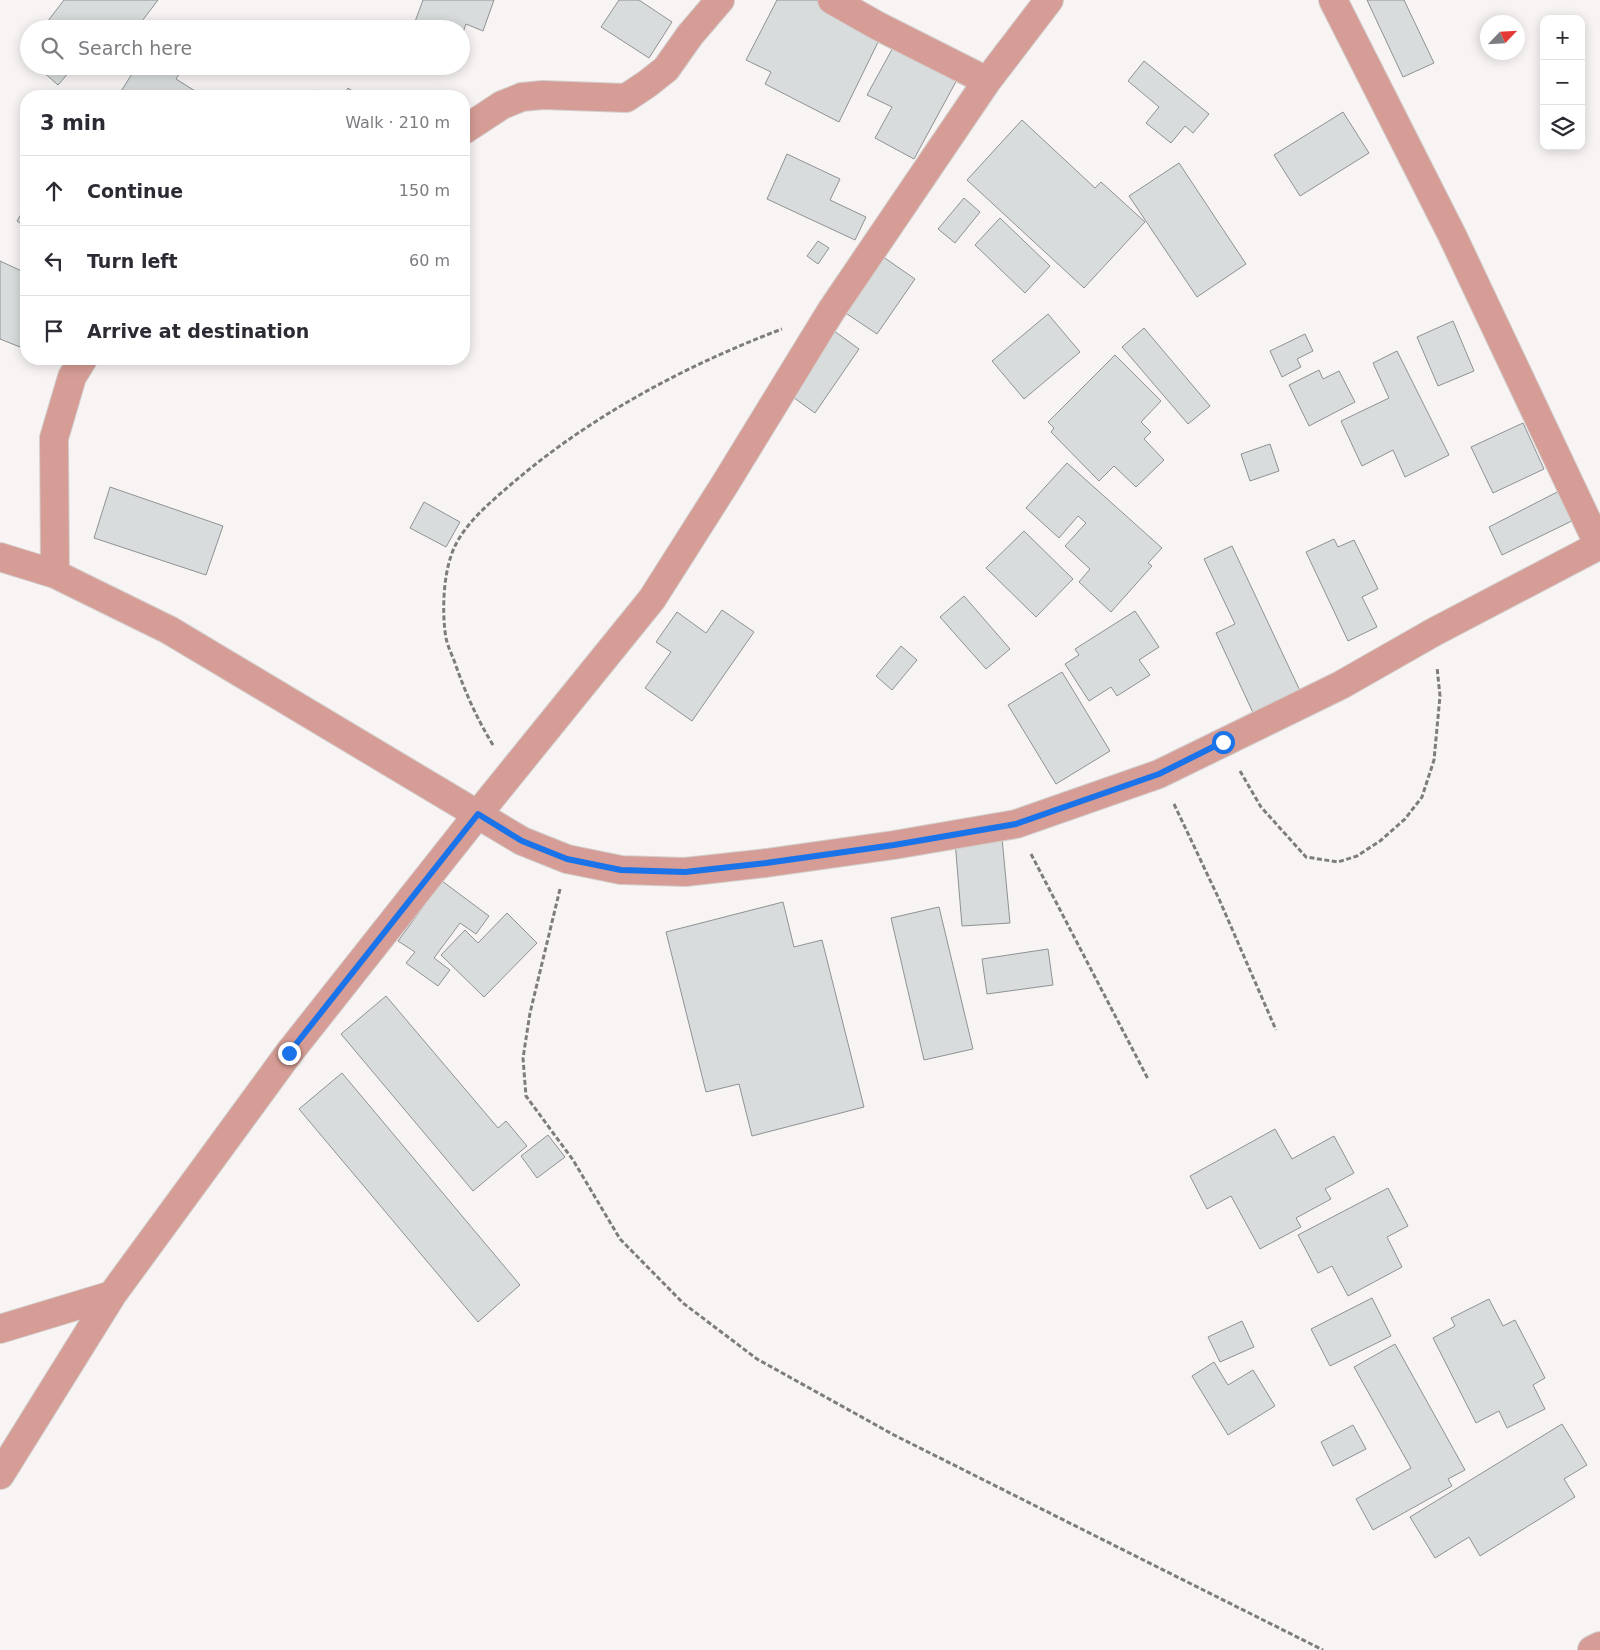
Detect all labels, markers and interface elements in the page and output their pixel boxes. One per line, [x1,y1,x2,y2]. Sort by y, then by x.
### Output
north arrow [1480,15,1525,60]
map controls [1540,15,1585,150]
button: + [1540,15,1585,60]
search box [20,20,470,75]
icon: search [38,34,66,62]
text: Search here [78,37,192,59]
button: − [1540,60,1585,105]
button: layers [1540,105,1585,150]
text: 3 min [40,111,106,135]
text: Walk · 210 m [345,113,450,132]
icon: ahead [40,177,68,205]
text: Continue [87,180,183,202]
text: 150 m [399,181,450,200]
icon: left [40,247,68,275]
text: Turn left [87,250,178,272]
text: 60 m [409,251,450,270]
icon: arrive [40,317,68,345]
text: Arrive at destination [87,320,309,342]
route start [1212,731,1235,754]
route end [278,1042,301,1065]

